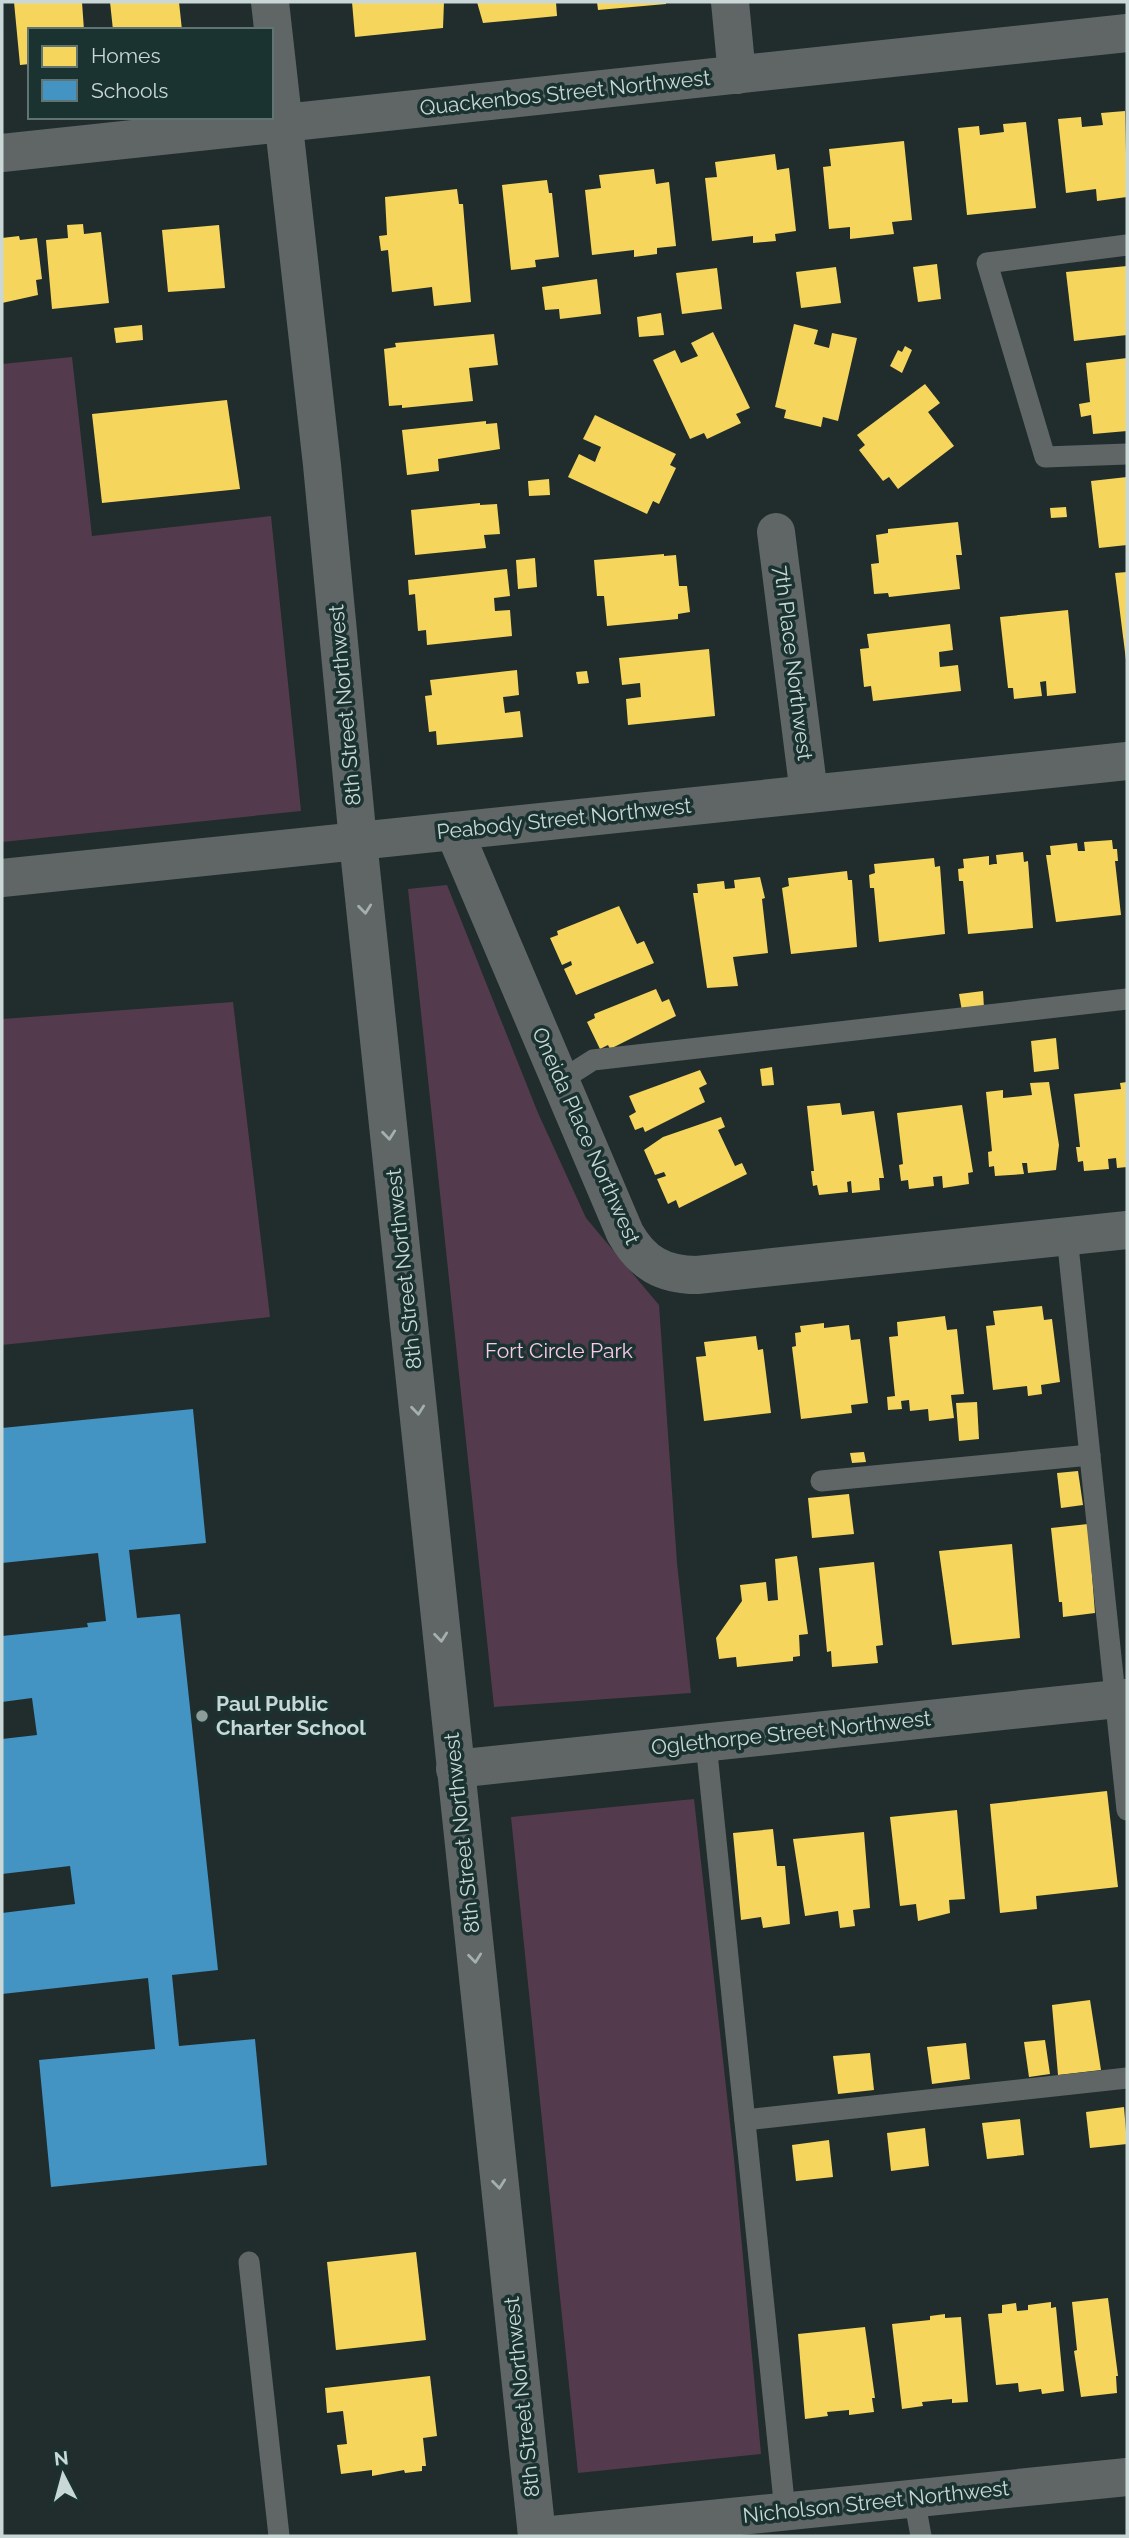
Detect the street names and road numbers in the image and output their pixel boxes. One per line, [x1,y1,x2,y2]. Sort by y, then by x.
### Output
street label: Quackenbos Street Northwest [418,65,711,120]
street label: 7th Place Northwest [769,564,818,762]
street label: 8th Street Northwest [323,603,366,807]
street label: Peabody Street Northwest [435,793,693,844]
street label: Oneida Place Northwest [527,1023,646,1248]
street label: 8th Street Northwest [381,1167,426,1371]
street label: Oglethorpe Street Northwest [650,1705,932,1760]
street label: 8th Street Northwest [439,1731,484,1935]
street label: 8th Street Northwest [499,2295,544,2499]
street label: Nicholson Street Northwest [742,2475,1010,2528]

